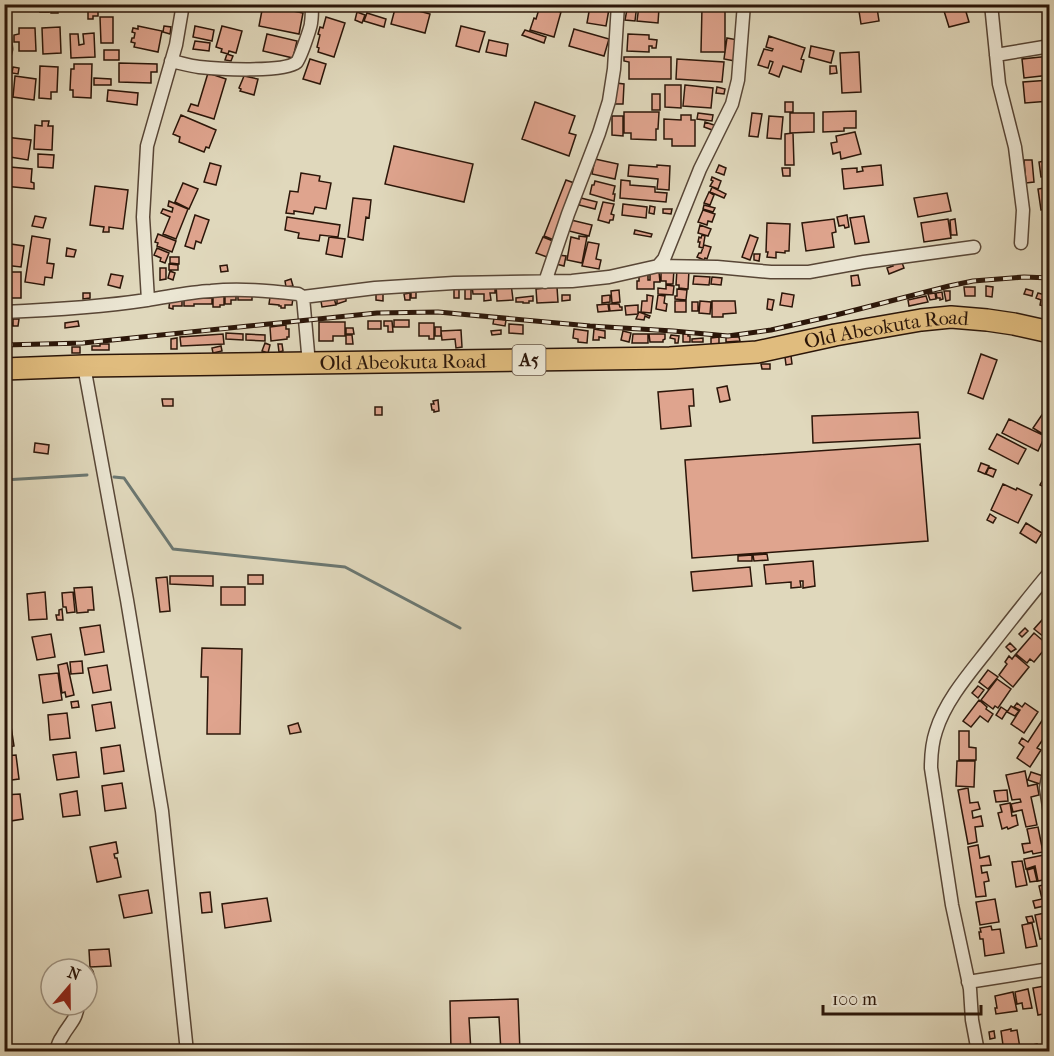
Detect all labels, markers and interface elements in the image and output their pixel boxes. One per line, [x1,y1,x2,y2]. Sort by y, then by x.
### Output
street label: Old Abeokuta Road [802,305,971,353]
road number: A5 [512,345,546,375]
street label: Old Abeokuta Road [319,349,487,374]
north arrow [39,957,99,1017]
text: N [65,962,84,985]
scale bar [823,978,980,1016]
text: 100 m [832,989,877,1010]

